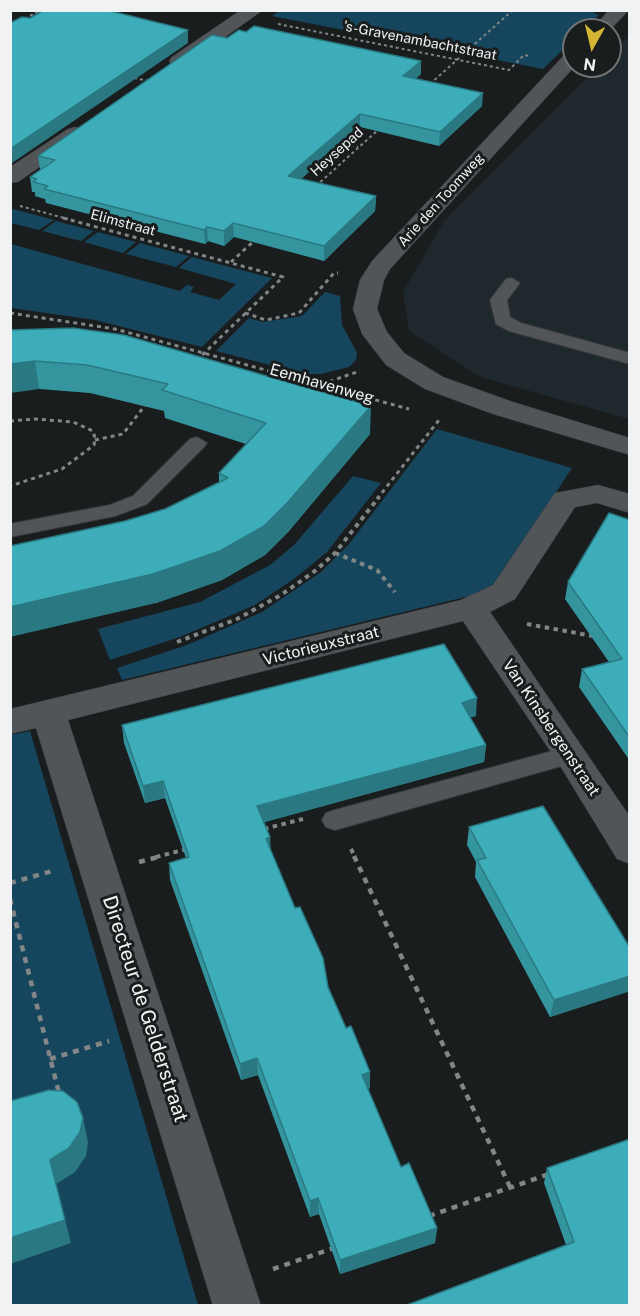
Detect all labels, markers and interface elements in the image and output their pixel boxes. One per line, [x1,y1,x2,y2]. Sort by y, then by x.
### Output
street label: 's-Gravenambachtstraat [342,18,498,64]
north arrow [562,18,622,78]
text: N [582,54,597,75]
street label: Heysepad [307,124,367,180]
street label: Arie den Toomweg [394,150,488,250]
street label: Elimstraat [89,206,157,240]
street label: Eemhavenweg [268,360,376,408]
street label: Victorieuxstraat [261,622,381,670]
street label: Van Kinsbergenstraat [498,656,604,800]
street label: Directeur de Gelderstraat [97,893,193,1125]

